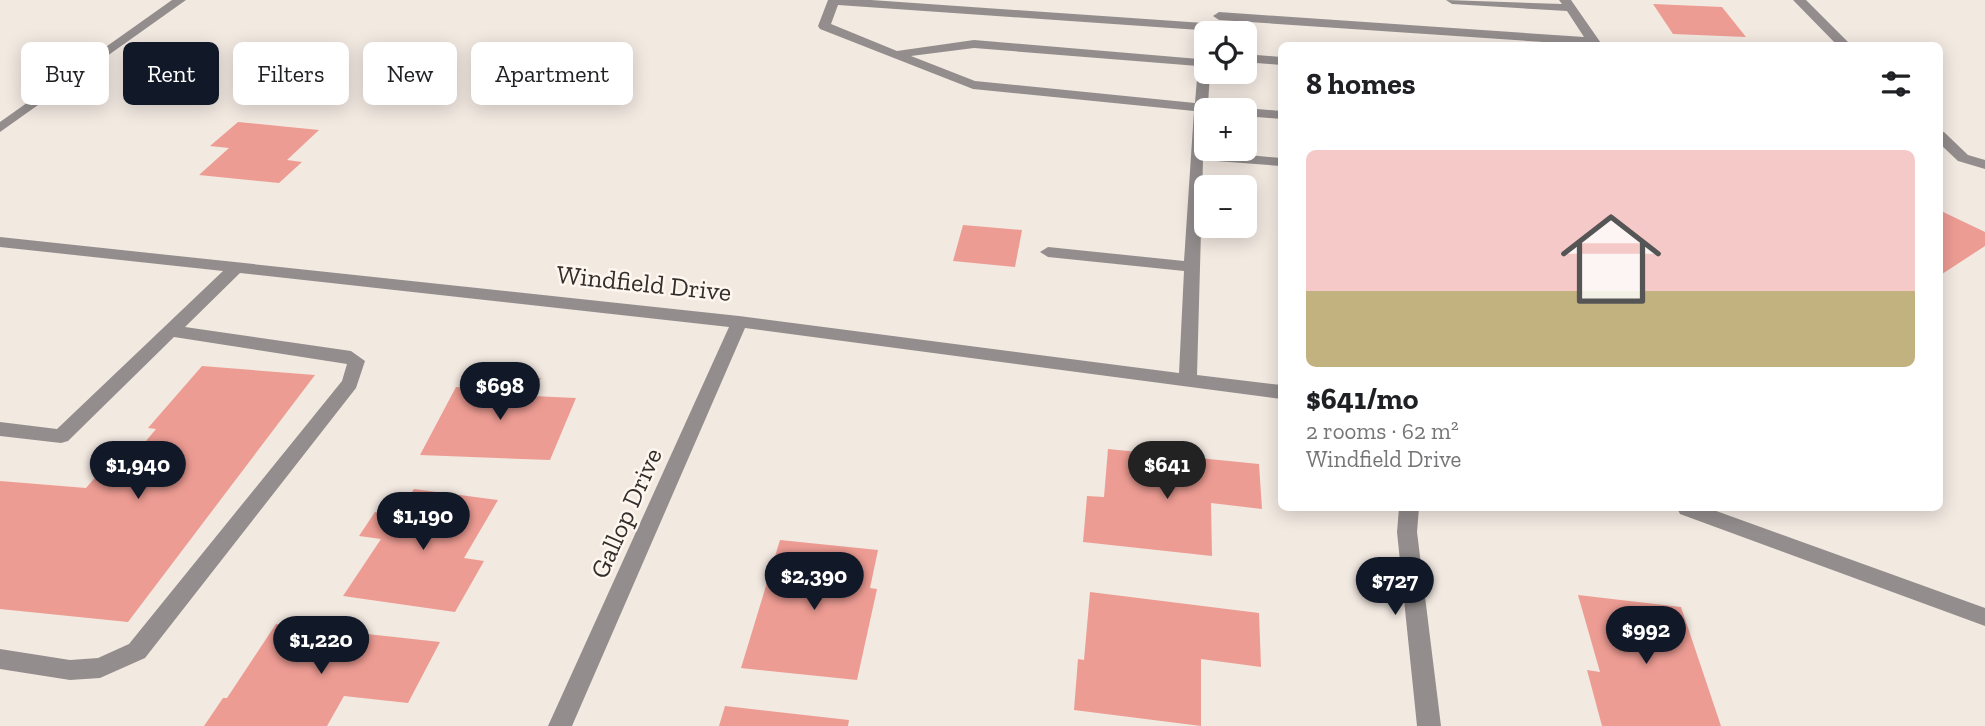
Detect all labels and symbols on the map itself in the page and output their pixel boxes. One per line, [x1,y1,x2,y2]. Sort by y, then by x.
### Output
street label: Windfield Drive [555,258,733,308]
pin: $698 [459,362,541,422]
pin: $1,940 [81,442,195,501]
pin: $641 [1126,442,1208,501]
street label: Gallop Drive [583,443,669,583]
pin: $1,190 [366,492,480,552]
pin: $2,390 [757,552,871,612]
pin: $727 [1354,558,1436,617]
pin: $992 [1605,606,1687,666]
pin: $1,220 [264,616,378,676]

